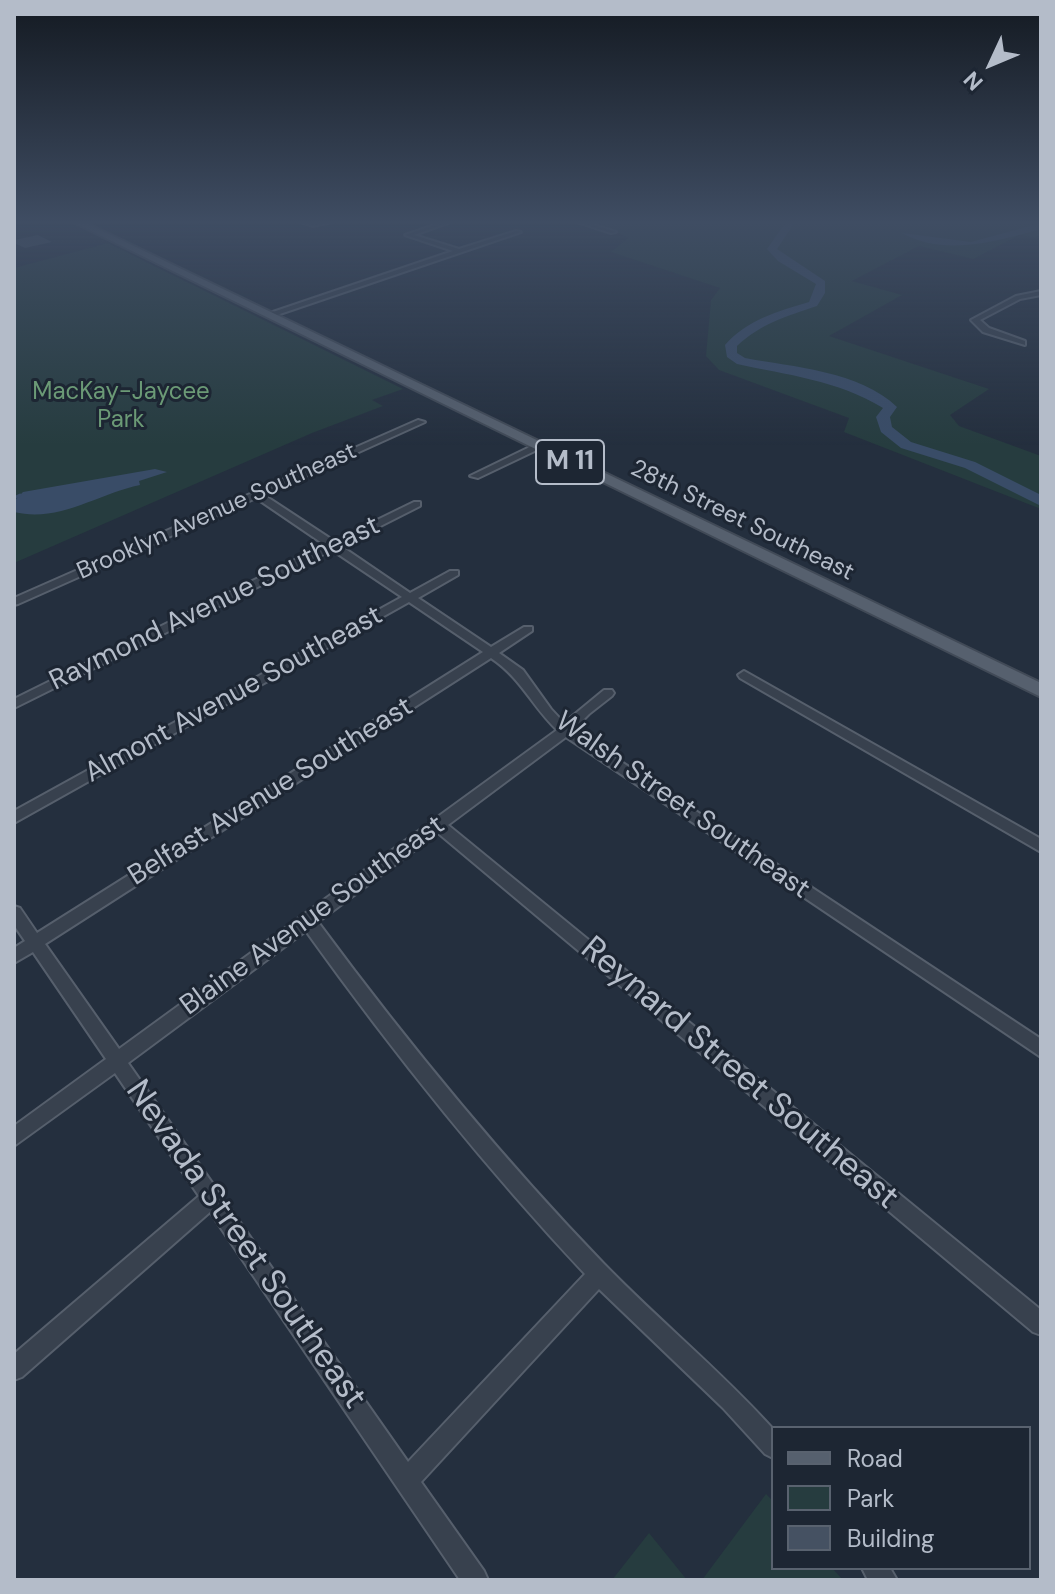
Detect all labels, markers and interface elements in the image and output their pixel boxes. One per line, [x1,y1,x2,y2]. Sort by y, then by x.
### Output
north arrow [951,24,1031,104]
text: N [957,65,989,97]
park label: MacKay-Jaycee Park [32,379,210,435]
street label: Brooklyn Avenue Southeast [73,437,361,587]
road number: M 11 [536,440,604,484]
street label: 28th Street Southeast [626,454,858,588]
street label: Raymond Avenue Southeast [44,509,386,699]
street label: Almont Avenue Southeast [79,599,389,791]
street label: Belfast Avenue Southeast [123,691,419,893]
street label: Walsh Street Southeast [548,705,816,907]
street label: Blaine Avenue Southeast [174,809,452,1023]
street label: Reynard Street Southeast [572,929,906,1219]
street label: Nevada Street Southeast [116,1073,374,1417]
legend [771,1426,1031,1570]
text: Road [847,1443,903,1474]
text: Park [847,1483,894,1514]
text: Building [847,1523,934,1554]

